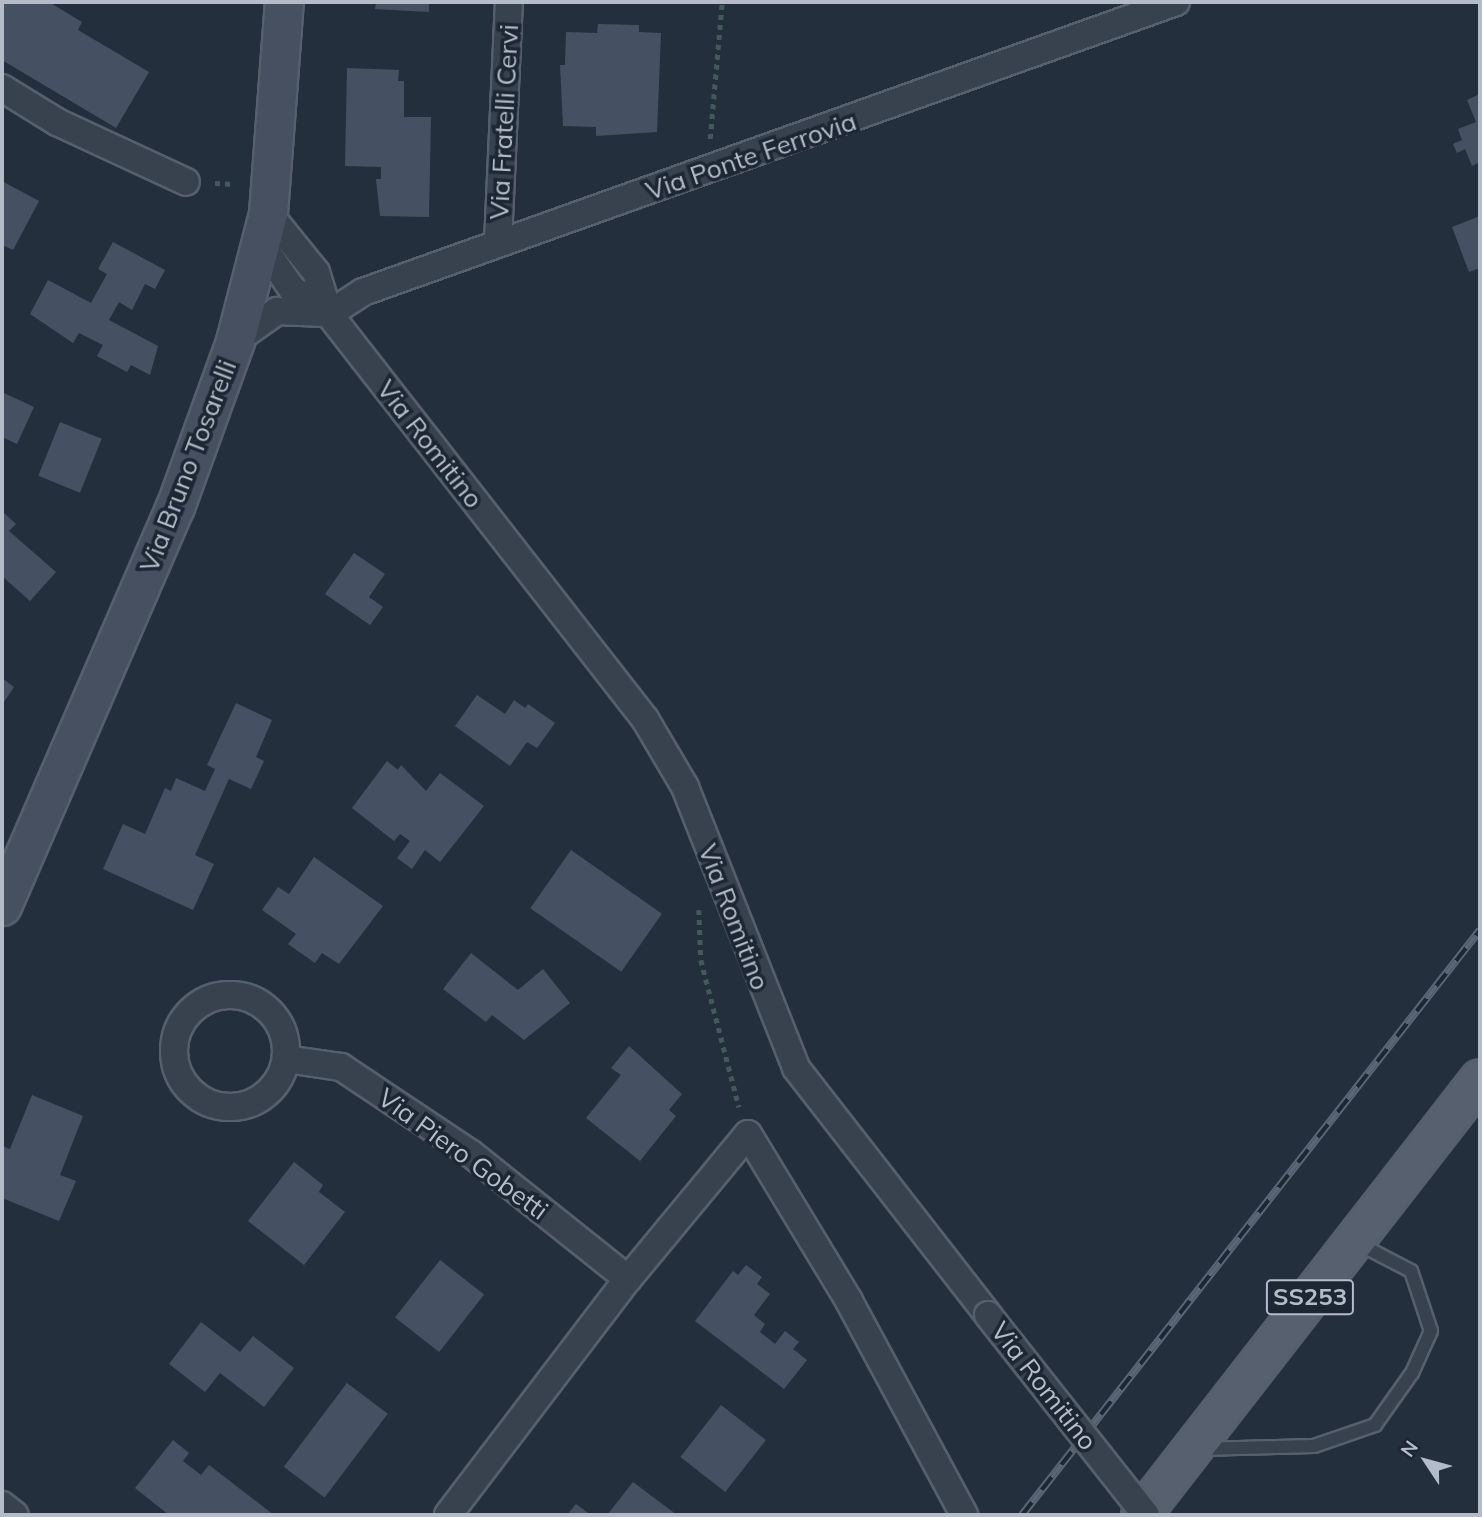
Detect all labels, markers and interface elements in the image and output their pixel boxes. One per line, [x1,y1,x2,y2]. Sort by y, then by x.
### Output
street label: Via Fratelli Cervi [483,23,525,221]
street label: Via Ponte Ferrovia [642,105,860,207]
street label: Via Bruno Tosarelli [133,355,243,577]
street label: Via Romitino [370,374,490,514]
street label: Via Romitino [692,840,776,994]
street label: Via Piero Gobetti [372,1082,554,1226]
road number: SS253 [1264,1276,1356,1317]
street label: Via Romitino [984,1316,1104,1456]
north arrow [1391,1426,1461,1496]
text: N [1395,1436,1423,1462]

